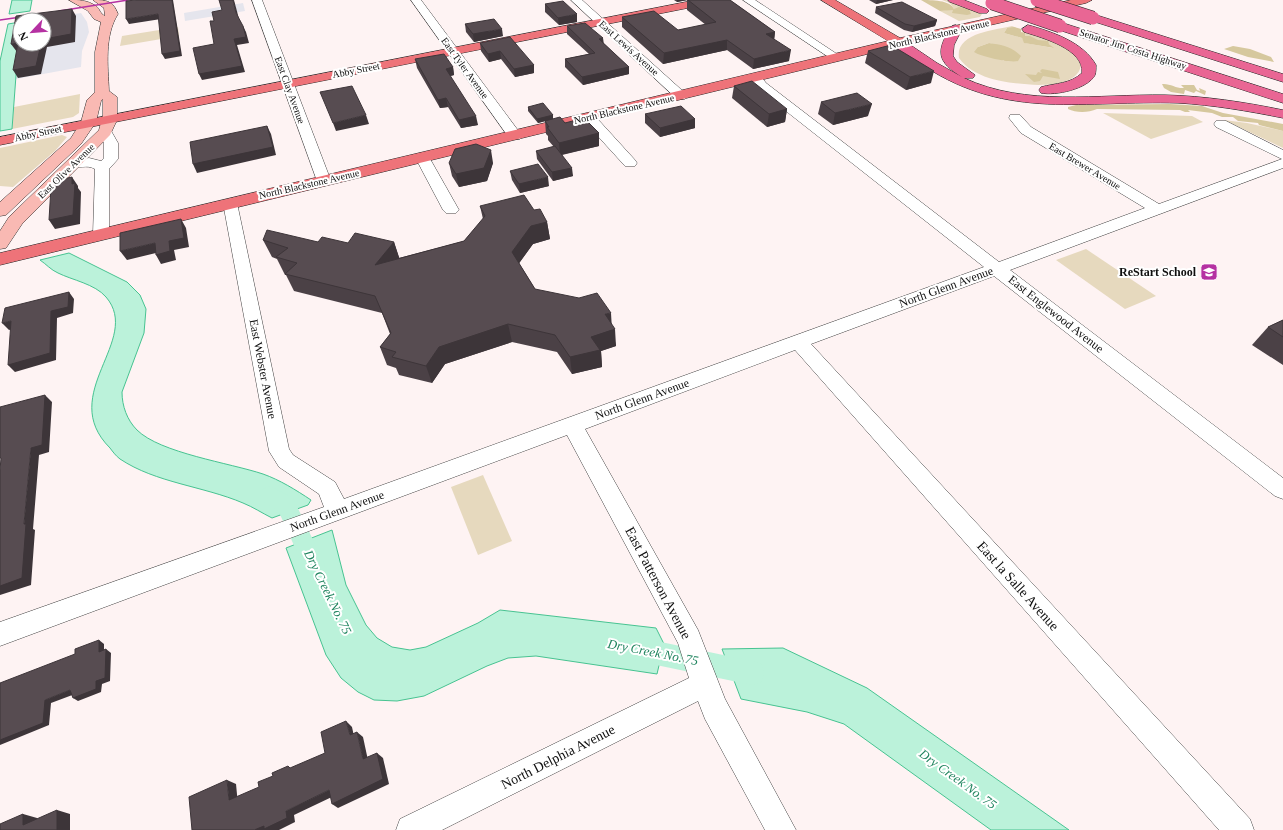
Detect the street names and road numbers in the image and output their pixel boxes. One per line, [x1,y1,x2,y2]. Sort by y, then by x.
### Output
street label: North Blackstone Avenue [888,17,991,51]
street label: East Lewis Avenue [597,18,662,78]
street label: Senator Jim Costa Highway [1078,26,1188,72]
street label: East Tyler Avenue [439,35,491,101]
street label: East Clay Avenue [273,55,307,126]
street label: Abby Street [331,60,381,80]
street label: North Blackstone Avenue [573,92,676,126]
street label: Abby Street [13,123,63,143]
street label: East Brewer Avenue [1047,140,1123,192]
street label: East Olive Avenue [35,141,97,201]
street label: North Blackstone Avenue [258,167,361,201]
street label: North Glenn Avenue [897,263,995,311]
street label: East Englewood Avenue [1006,272,1106,356]
street label: East Webster Avenue [246,318,280,420]
street label: North Glenn Avenue [593,375,691,423]
street label: North Glenn Avenue [288,487,386,535]
street label: East Patterson Avenue [622,524,694,642]
street label: East la Salle Avenue [974,538,1062,634]
street label: North Delphia Avenue [499,722,617,792]

